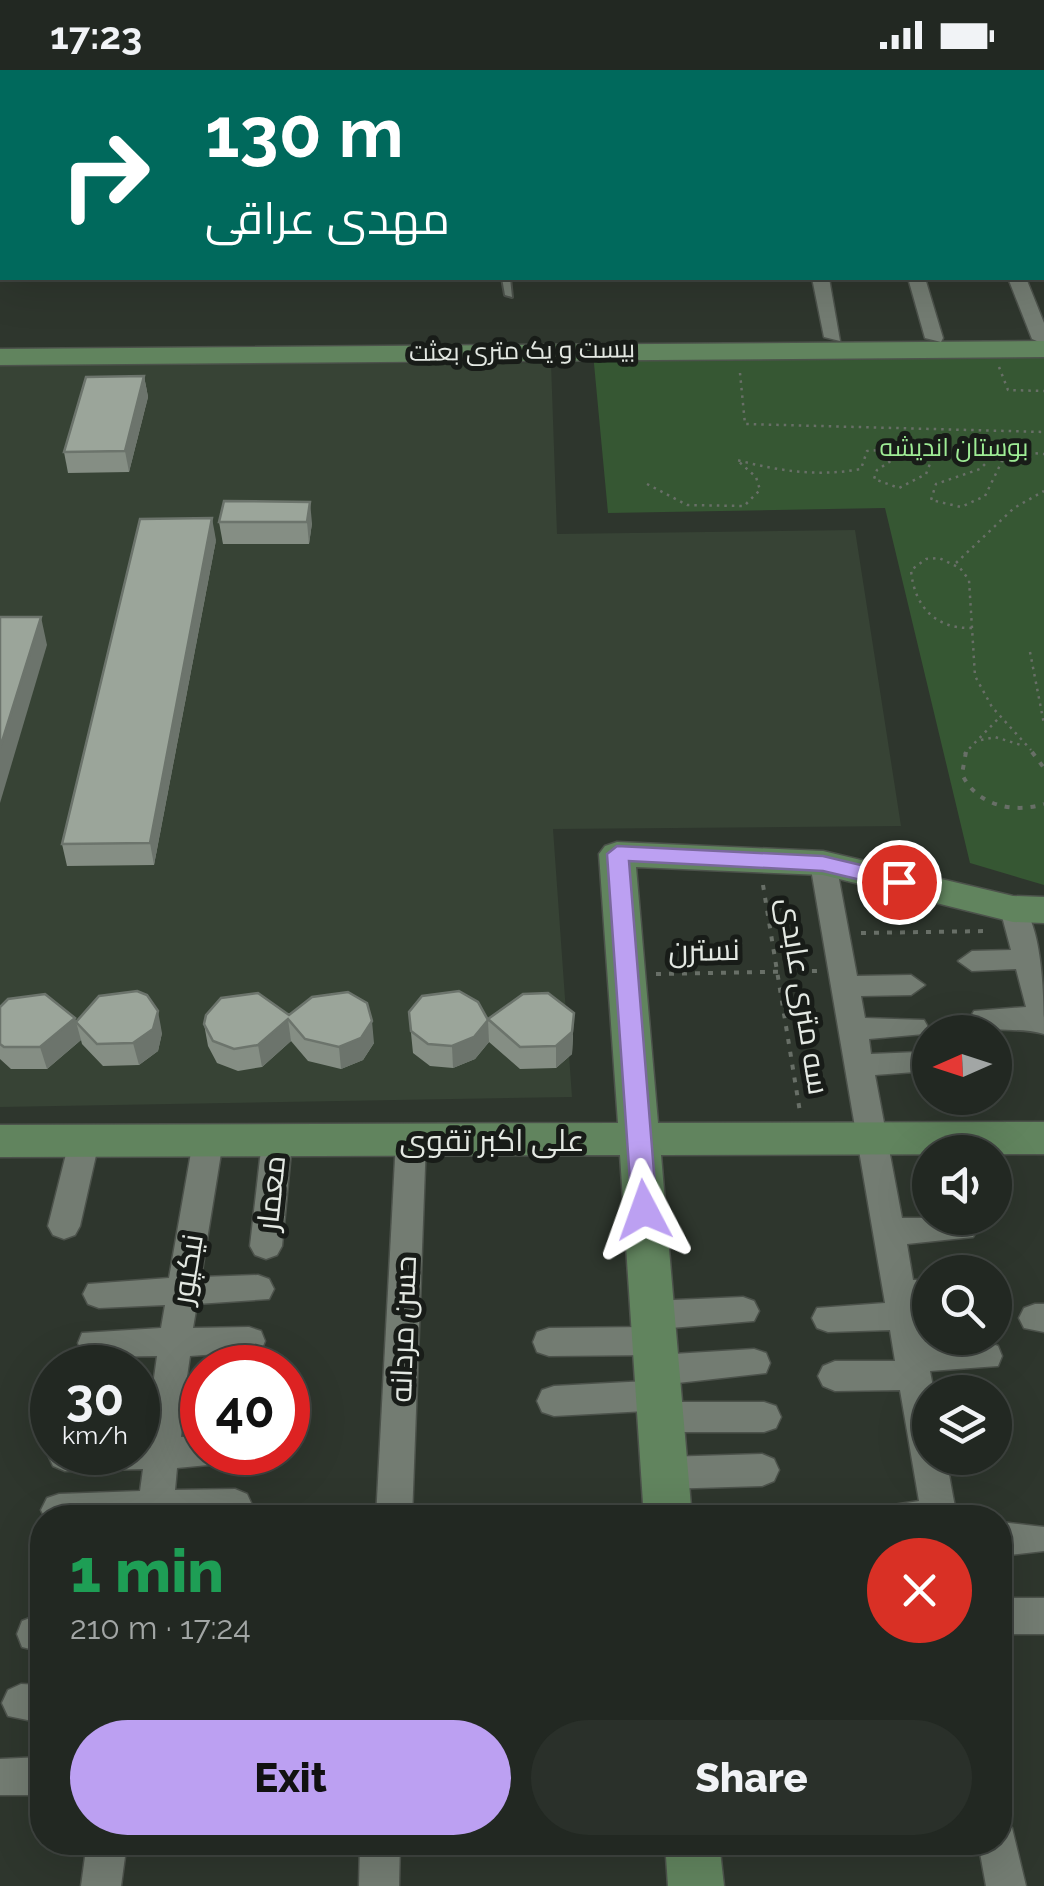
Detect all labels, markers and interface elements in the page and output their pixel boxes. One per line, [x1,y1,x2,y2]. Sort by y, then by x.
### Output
text: 17:23 [50,13,142,58]
text: 130 m [205,91,404,173]
icon: right [40,110,170,240]
text: مهدی عراقی [205,192,450,245]
street label: بیست و یک متری بعثت [409,333,635,367]
park label: بوستان اندیشه [880,432,1028,462]
pin [857,840,942,925]
icon: arrive [872,855,927,910]
street label: سه متری عابدی [771,895,837,1097]
street label: نسترن [668,932,740,968]
north arrow [912,1015,1012,1115]
map controls [912,1015,1012,1475]
street label: علی اکبر تقوی [400,1123,584,1159]
button: sound [912,1135,1012,1235]
street label: معمار [249,1154,292,1234]
position arrow [592,1158,696,1262]
street label: نیکپور [164,1231,212,1309]
street label: حسن مردانه [383,1255,424,1403]
button: search [912,1255,1012,1355]
speed limit sign: 40 [180,1345,310,1475]
text: 30 [66,1368,124,1427]
button: layers [912,1375,1012,1475]
text: km/h [62,1420,128,1450]
text: 1 min [70,1536,224,1606]
button: close [867,1538,972,1643]
text: 210 m · 17:24 [70,1609,251,1646]
button: Exit [70,1720,511,1835]
button: Share [531,1720,972,1835]

